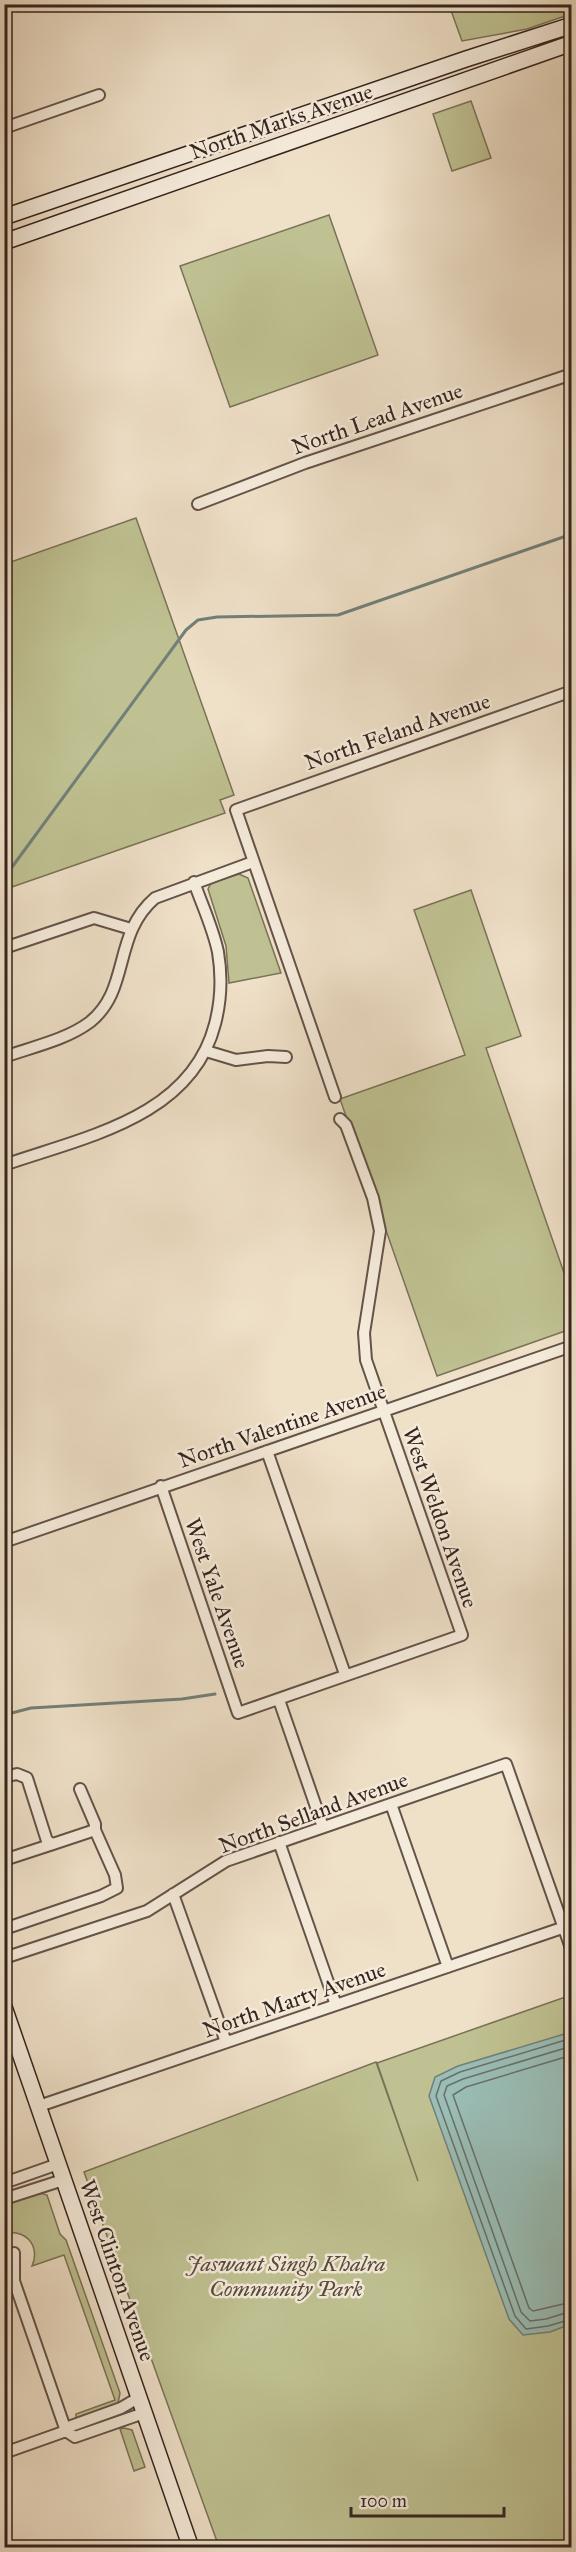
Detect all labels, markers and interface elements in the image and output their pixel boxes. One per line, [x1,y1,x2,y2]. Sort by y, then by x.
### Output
street label: North Marks Avenue [186,78,376,165]
street label: North Lead Avenue [288,377,466,460]
street label: North Feland Avenue [301,687,494,776]
street label: North Valentine Avenue [175,1377,390,1474]
street label: West Weldon Avenue [397,1423,484,1611]
street label: West Yale Avenue [179,1514,256,1672]
street label: North Selland Avenue [215,1766,411,1859]
street label: North Marty Avenue [199,1956,389,2043]
street label: West Clinton Avenue [74,2176,161,2365]
park label: Jaswant Singh Khalra Community Park [184,2250,386,2302]
scale bar [351,2480,504,2518]
text: 100 m [360,2490,407,2512]

